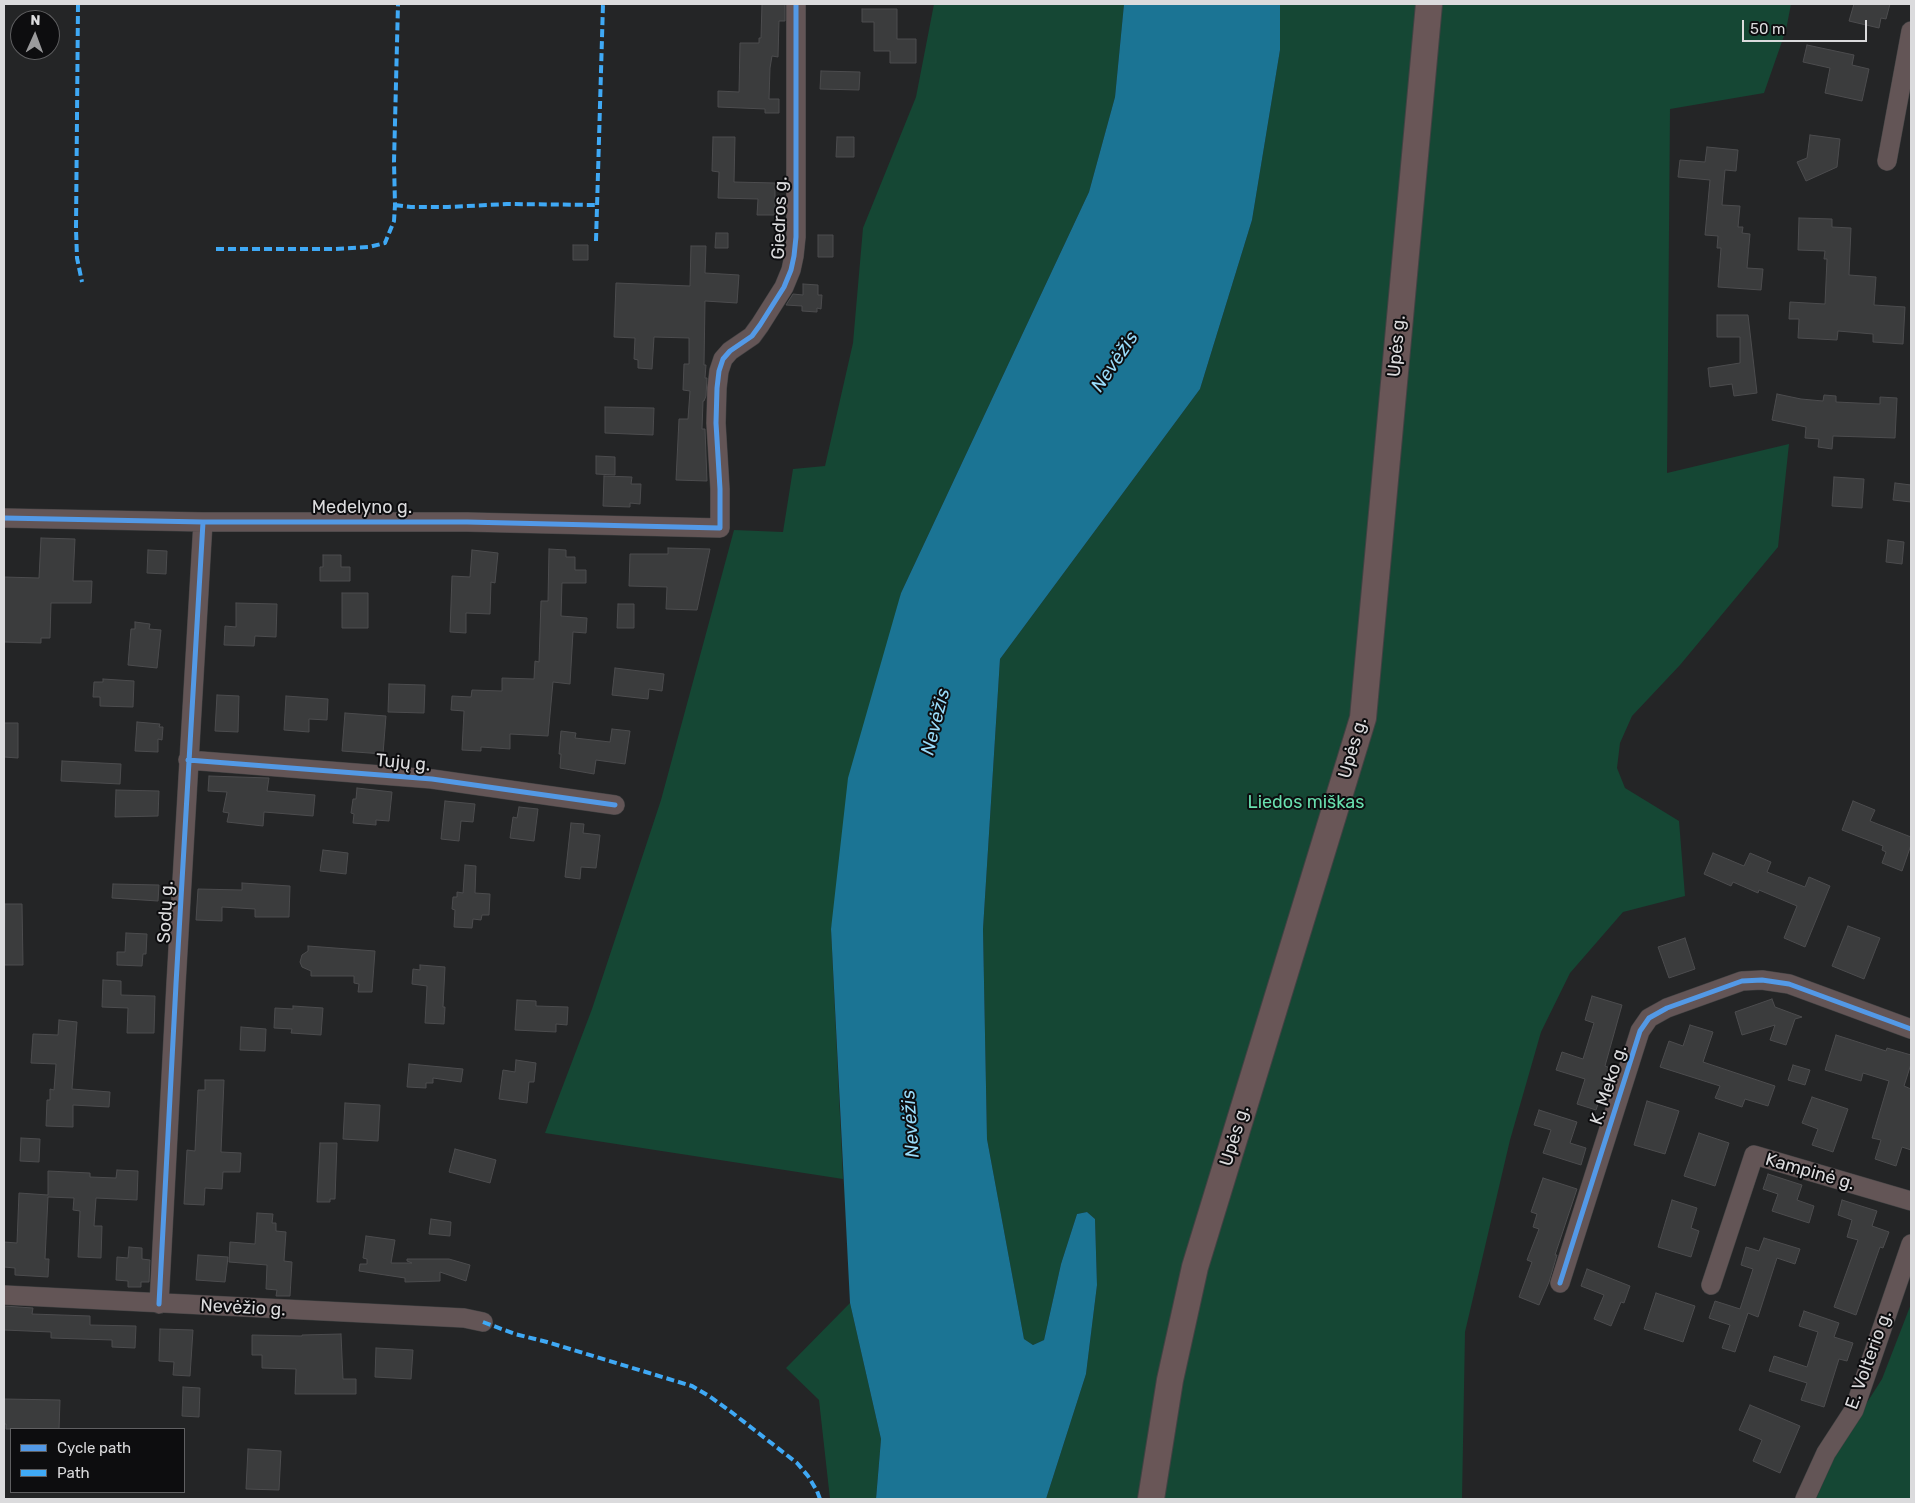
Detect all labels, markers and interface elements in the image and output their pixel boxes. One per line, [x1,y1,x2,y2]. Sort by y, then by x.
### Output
north arrow [10,10,60,60]
scale bar [1745,10,1870,42]
text: N [30,12,41,29]
text: 50 m [1750,20,1785,38]
street label: Giedros g. [768,176,792,260]
street label: Upės g. [1384,314,1410,378]
water label: Nevėžis [1087,327,1143,397]
street label: Medelyno g. [312,497,412,519]
water label: Nevėžis [917,686,955,758]
street label: Upės g. [1334,715,1372,781]
street label: Tujų g. [375,750,431,776]
park label: Liedos miškas [1248,792,1364,814]
street label: Sodų g. [154,880,178,944]
street label: K. Meko g. [1586,1042,1632,1128]
water label: Nevėžis [897,1089,925,1159]
street label: Upės g. [1216,1103,1254,1169]
street label: Kampinė g. [1763,1149,1857,1195]
street label: Nevėžio g. [200,1295,286,1321]
street label: E. Volterio g. [1841,1308,1897,1412]
legend [10,1428,185,1493]
text: Cycle path [57,1439,131,1457]
text: Path [57,1464,90,1482]

